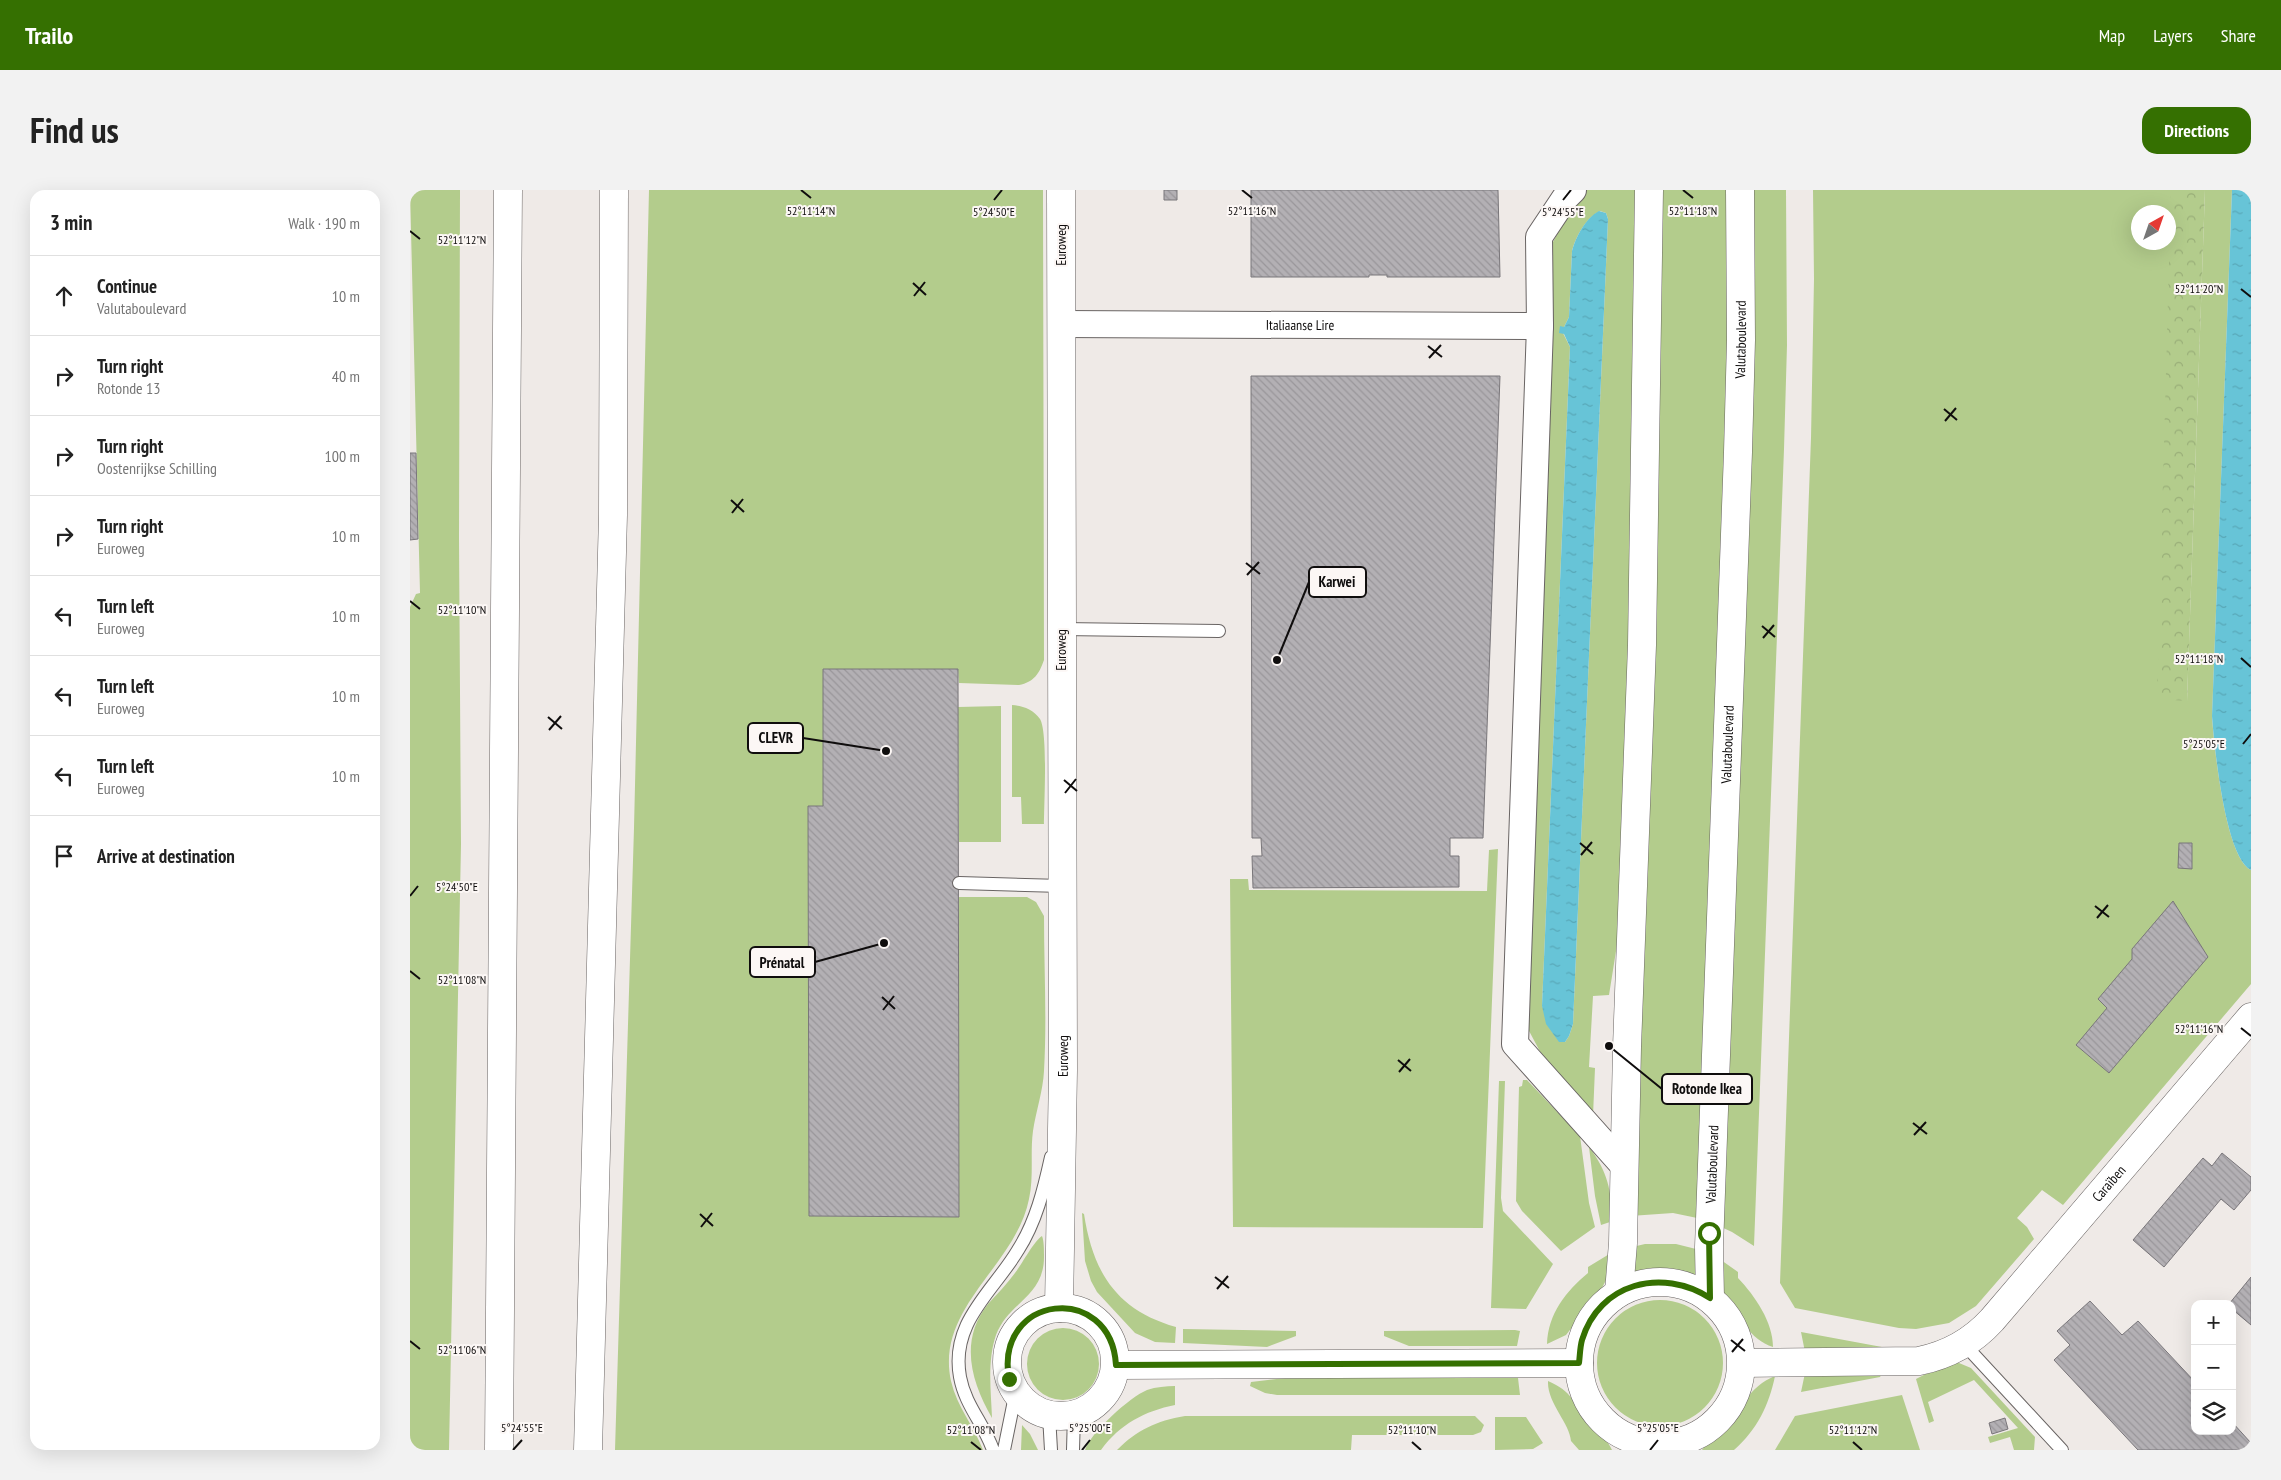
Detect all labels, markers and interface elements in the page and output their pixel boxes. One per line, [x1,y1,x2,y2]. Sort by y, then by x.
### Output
text: Trailo [25,20,73,51]
text: Map [2099,24,2125,47]
text: Layers [2153,24,2193,47]
text: Share [2221,24,2256,47]
text: Find us [30,107,119,153]
button: Directions [2142,107,2251,154]
text: 52°11'14"N [787,203,835,218]
text: 52°11'16"N [1228,203,1276,218]
text: 52°11'18"N [1669,203,1717,218]
text: 5°24'50"E [973,204,1015,219]
text: 5°24'55"E [1542,204,1584,219]
north arrow [2131,205,2176,250]
text: 3 min [50,209,92,236]
text: Walk · 190 m [288,213,360,233]
street label: Euroweg [1052,224,1070,266]
text: 52°11'12"N [438,232,486,247]
text: Continue [97,274,157,298]
text: 52°11'20"N [2175,281,2223,296]
icon: ahead [50,282,78,310]
text: 10 m [332,286,360,306]
text: Valutaboulevard [97,298,186,318]
street label: Valutaboulevard [1731,300,1750,380]
street label: Italiaanse Lire [1266,316,1334,334]
text: Turn right [97,354,163,378]
icon: right [50,362,78,390]
text: 40 m [332,366,360,386]
text: Rotonde 13 [97,378,161,398]
text: Turn right [97,434,163,458]
icon: right [50,442,78,470]
text: 100 m [325,446,360,466]
text: Oostenrijkse Schilling [97,458,217,478]
text: Turn right [97,514,163,538]
icon: right [50,522,78,550]
text: 10 m [332,526,360,546]
text: Euroweg [97,538,145,558]
callout: Karwei [1309,567,1366,597]
text: Karwei [1319,572,1355,591]
text: Turn left [97,594,154,618]
icon: left [50,602,78,630]
text: 52°11'10"N [438,602,486,617]
text: 10 m [332,606,360,626]
text: Euroweg [97,618,145,638]
street label: Euroweg [1052,629,1070,671]
text: 52°11'18"N [2175,651,2223,666]
text: Turn left [97,674,154,698]
icon: left [50,682,78,710]
text: 10 m [332,686,360,706]
text: Euroweg [97,698,145,718]
street label: Valutaboulevard [1717,705,1738,785]
callout: CLEVR [748,723,803,753]
text: CLEVR [759,728,794,747]
text: 5°25'05"E [2183,736,2225,751]
text: Turn left [97,754,154,778]
icon: left [50,762,78,790]
text: 10 m [332,766,360,786]
text: Euroweg [97,778,145,798]
icon: arrive [50,842,78,870]
text: Arrive at destination [97,844,235,868]
text: 5°24'50"E [436,879,478,894]
callout: Prénatal [750,947,815,977]
text: Prénatal [760,953,805,972]
text: 52°11'08"N [438,972,486,987]
text: 52°11'16"N [2175,1021,2223,1036]
street label: Euroweg [1054,1035,1072,1077]
callout: Rotonde Ikea [1662,1074,1752,1104]
text: Rotonde Ikea [1672,1079,1742,1098]
street label: Valutaboulevard [1702,1125,1722,1205]
street label: Caraïben [2088,1161,2129,1205]
route start [1698,1222,1721,1245]
map controls [2191,1300,2236,1435]
button: + [2191,1300,2236,1345]
text: 52°11'06"N [438,1342,486,1357]
button: − [2191,1345,2236,1390]
route end [998,1368,1021,1391]
button: layers [2191,1390,2236,1435]
text: 5°24'55"E [501,1420,543,1435]
text: 5°25'00"E [1069,1420,1111,1435]
text: 5°25'05"E [1637,1420,1679,1435]
text: 52°11'08"N [947,1422,995,1437]
text: 52°11'10"N [1388,1422,1436,1437]
text: 52°11'12"N [1829,1422,1877,1437]

